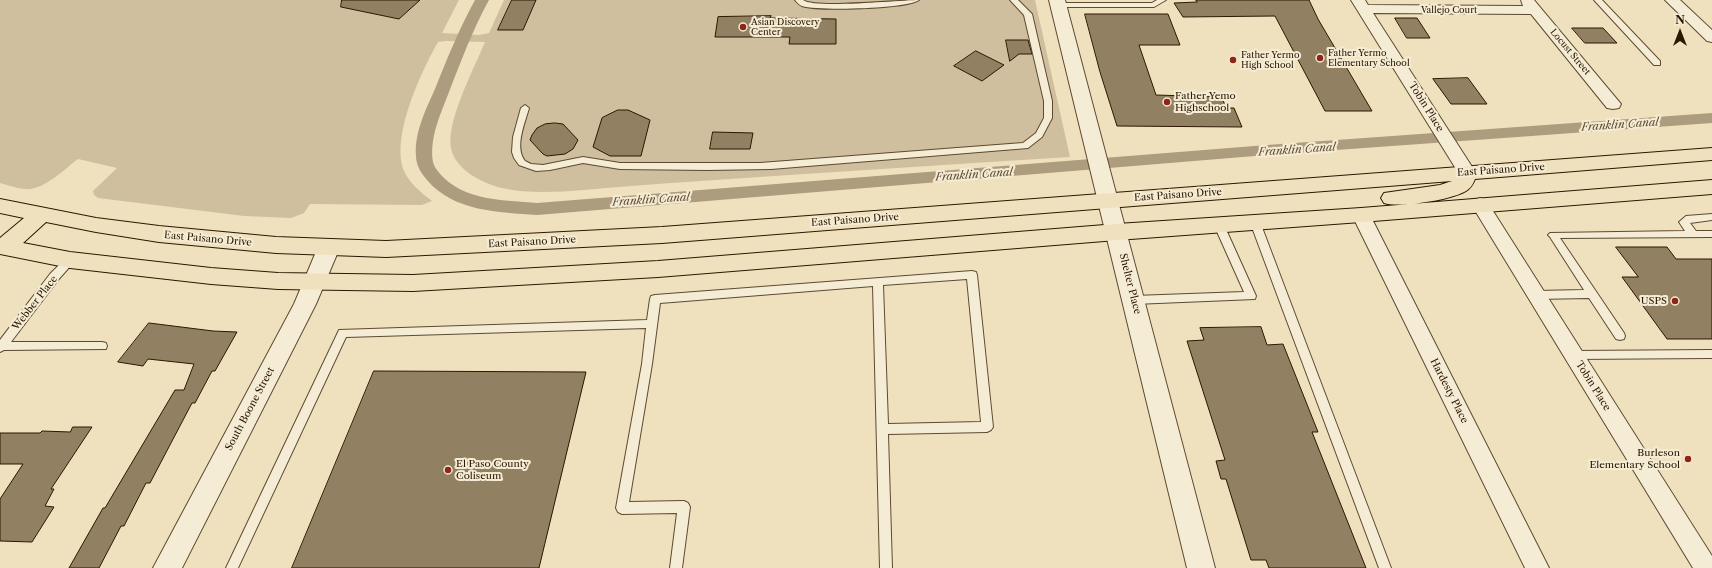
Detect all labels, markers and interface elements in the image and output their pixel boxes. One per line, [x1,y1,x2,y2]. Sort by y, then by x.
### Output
street label: Vallejo Court [1421,5,1477,15]
north arrow [1660,12,1700,52]
text: N [1675,13,1685,27]
place label: Asian Discovery Center [751,17,820,38]
marker: Asian Discovery Center [738,22,748,32]
street label: Locust Street [1548,27,1592,77]
place label: Father Yermo Elementary School [1328,48,1410,69]
place label: Father Yermo High School [1241,50,1299,71]
marker: Father Yermo Elementary School [1315,53,1325,63]
marker: Father Yermo High School [1228,55,1238,65]
street label: Tobin Place [1406,80,1446,134]
place label: Father Yemo Highschool [1175,90,1236,114]
marker: Father Yemo Highschool [1162,97,1172,107]
water label: Franklin Canal [1581,116,1659,134]
water label: Franklin Canal [1258,141,1336,159]
street label: East Paisano Drive [1457,161,1545,179]
water label: Franklin Canal [935,166,1013,184]
street label: East Paisano Drive [1134,186,1222,204]
water label: Franklin Canal [612,191,690,209]
street label: East Paisano Drive [811,211,899,229]
street label: East Paisano Drive [164,229,252,249]
street label: East Paisano Drive [488,234,576,250]
street label: Shelter Place [1117,252,1143,316]
street label: Webber Place [10,273,60,333]
place label: USPS [1641,295,1667,307]
marker: USPS [1670,296,1680,306]
street label: Hardesty Place [1427,357,1471,425]
street label: Tobin Place [1573,359,1613,413]
street label: South Boone Street [223,365,277,453]
place label: Burleson Elementary School [1589,447,1680,470]
marker: Burleson Elementary School [1683,454,1693,464]
place label: El Paso County Coliseum [456,458,529,482]
marker: El Paso County Coliseum [443,465,453,475]

